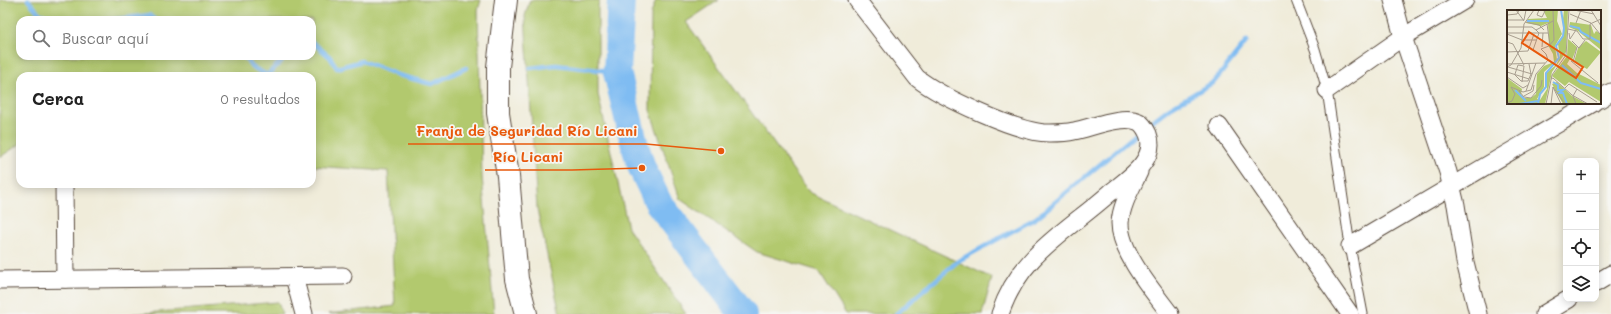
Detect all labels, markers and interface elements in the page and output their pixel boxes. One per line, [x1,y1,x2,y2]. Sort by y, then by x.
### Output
inset map [1507,10,1601,104]
search box [16,16,316,60]
icon: search [30,27,52,49]
text: Buscar aquí [62,28,149,48]
text: Cerca [32,87,84,109]
text: 0 resultados [220,90,300,107]
callout: Franja de Seguridad Río Licani [408,118,646,144]
text: Franja de Seguridad Río Licani [416,121,638,140]
callout: Río Licani [485,144,572,170]
text: Río Licani [493,147,563,166]
map controls [1563,158,1599,302]
button: + [1563,158,1599,194]
button: − [1563,194,1599,230]
button: locate [1563,230,1599,266]
button: layers [1563,266,1599,302]

